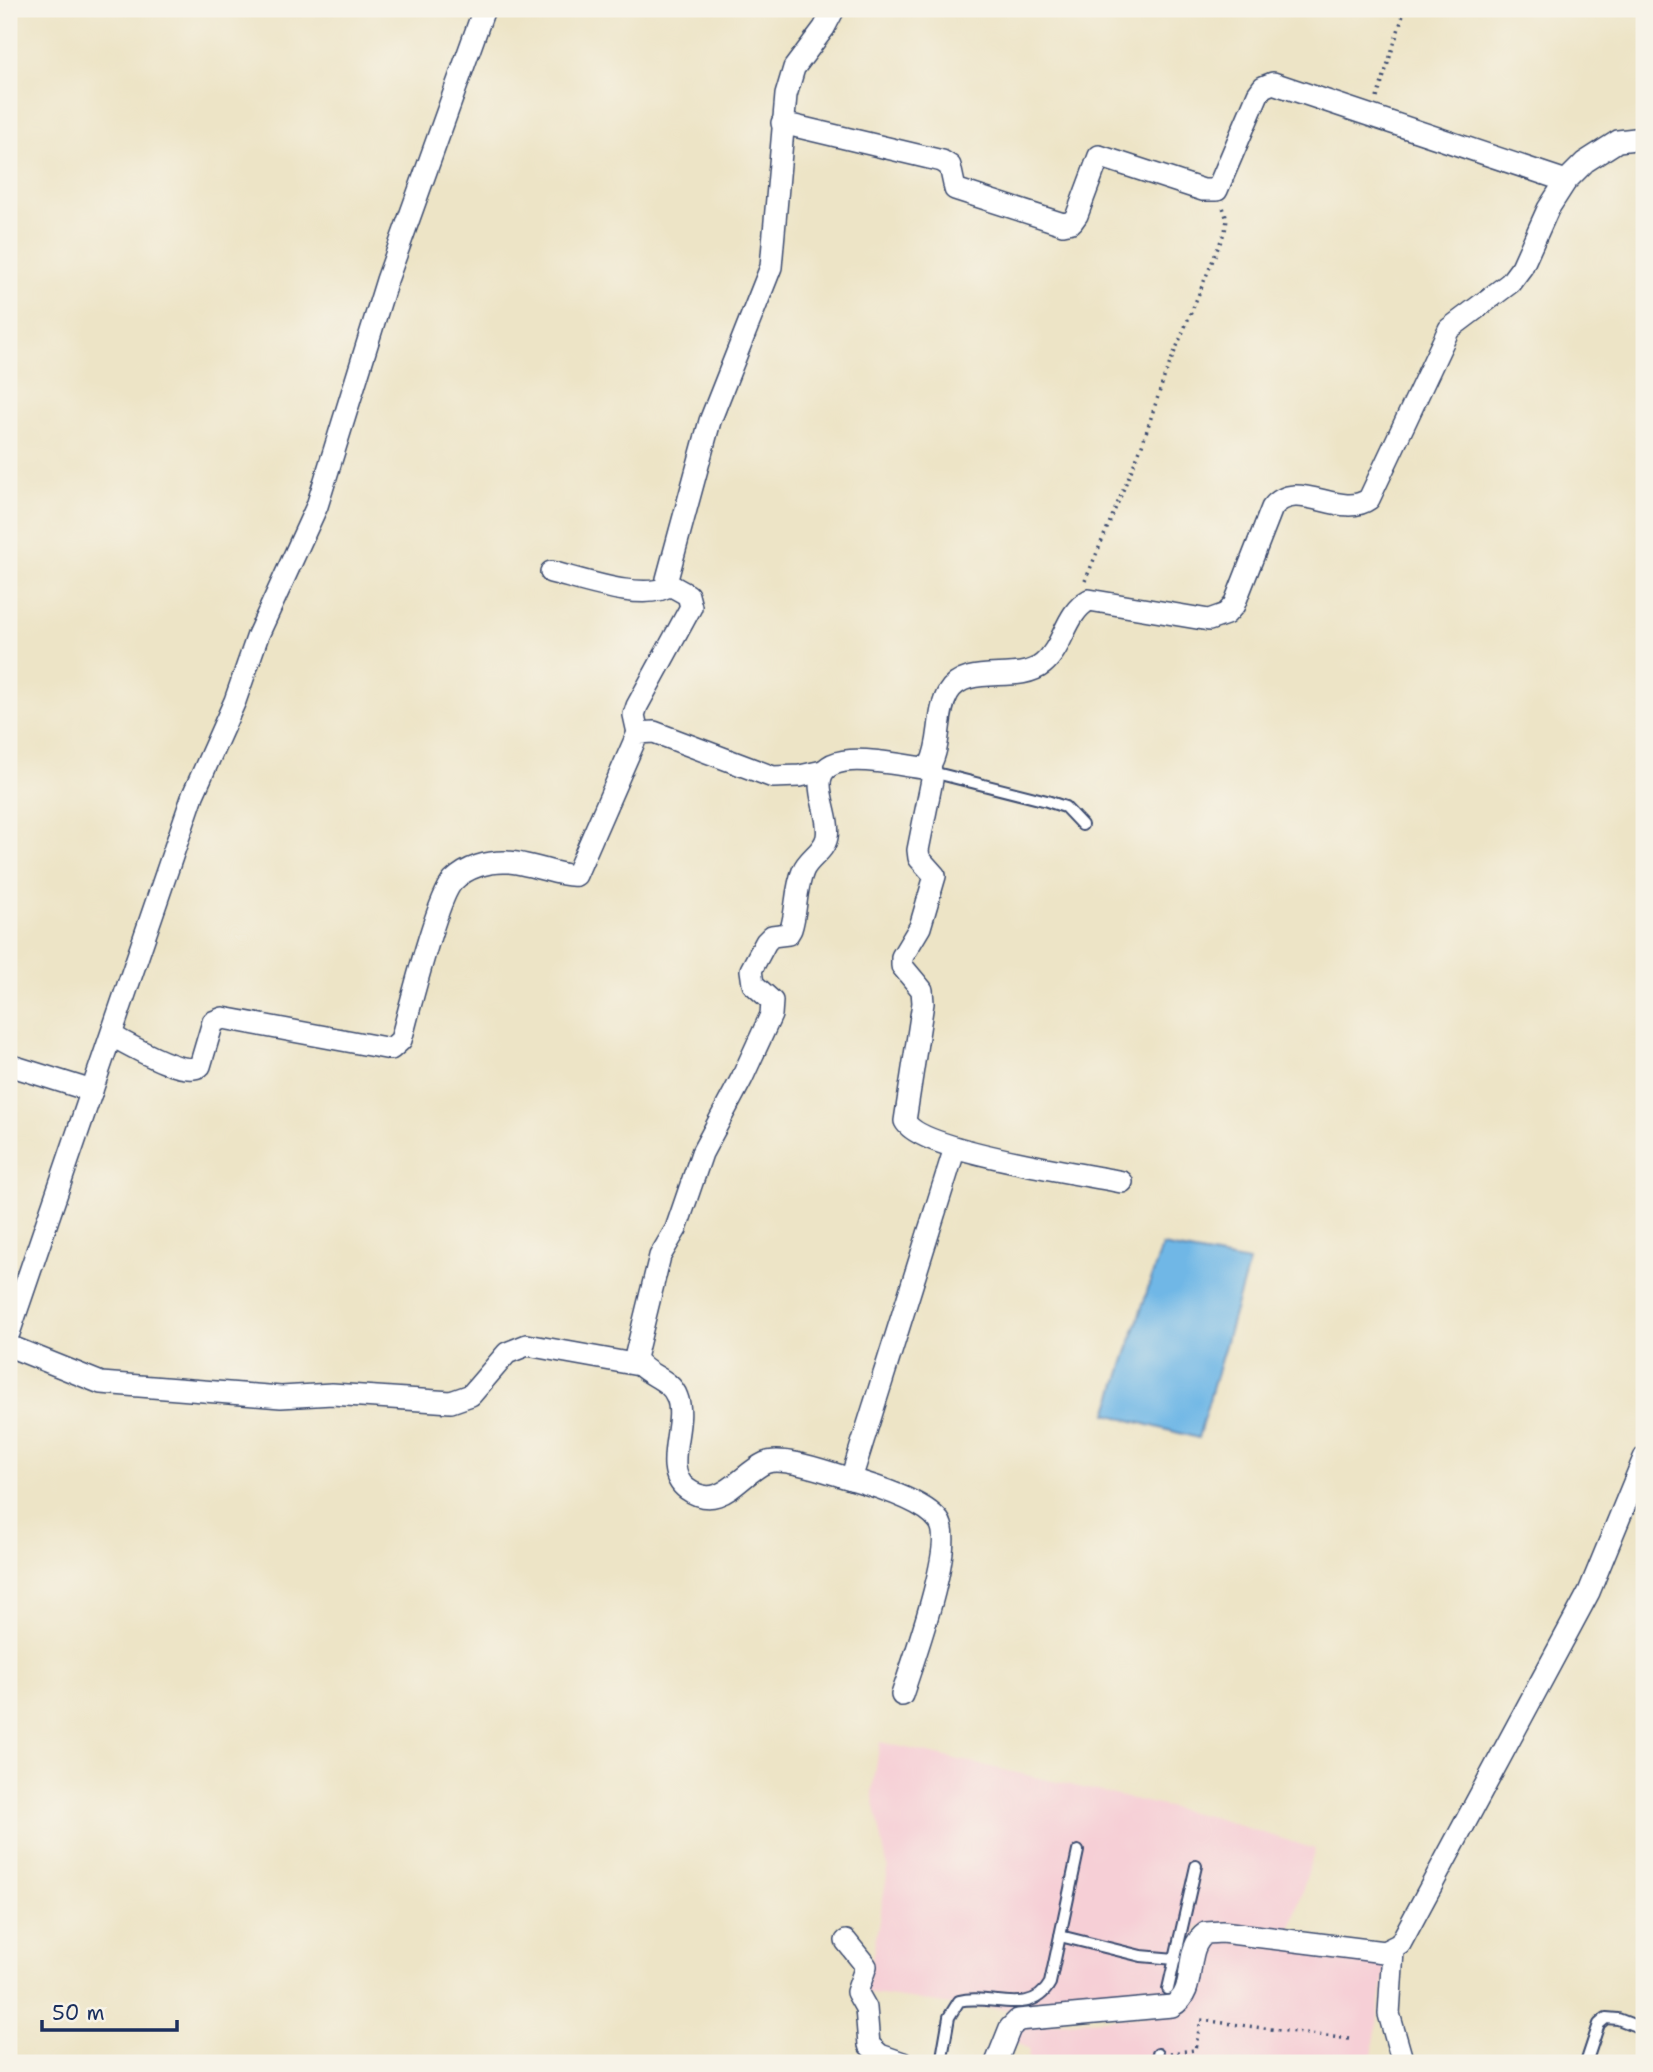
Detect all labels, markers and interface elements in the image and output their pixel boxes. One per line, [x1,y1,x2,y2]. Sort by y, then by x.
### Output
scale bar [42,1988,177,2032]
text: 50 m [52,1999,105,2027]

